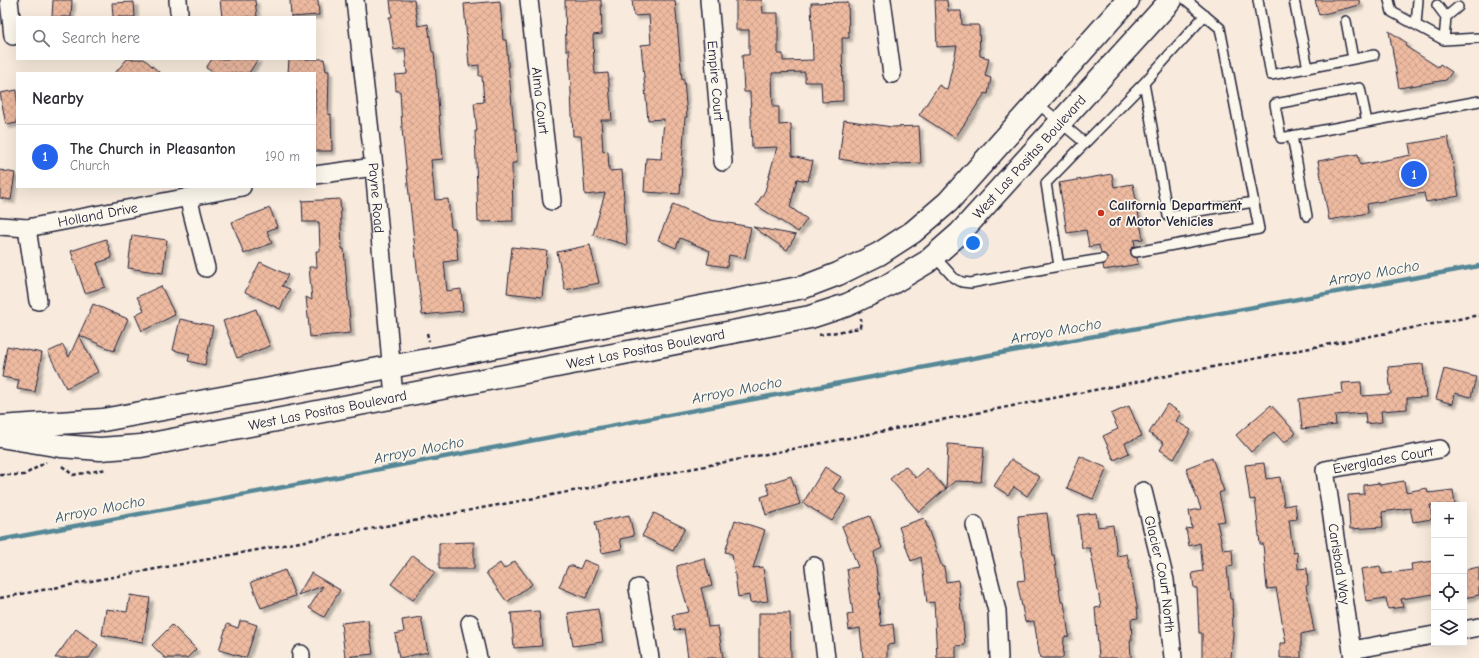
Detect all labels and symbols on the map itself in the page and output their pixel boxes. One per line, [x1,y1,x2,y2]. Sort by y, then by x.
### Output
street label: Empire Court [704,40,728,122]
street label: Alma Court [528,66,553,136]
street label: West Las Positas Boulevard [969,91,1089,222]
pin: 1 [1401,159,1427,189]
street label: Payne Road [365,162,388,234]
place label: California Department of Motor Vehicles [1109,197,1242,230]
street label: Holland Drive [56,199,139,230]
marker: California Department of Motor Vehicles [1096,208,1106,218]
your location [963,233,983,253]
water label: Arroyo Mocho [1326,256,1421,290]
water label: Arroyo Mocho [1008,314,1103,348]
street label: West Las Positas Boulevard [565,325,726,372]
water label: Arroyo Mocho [689,372,784,408]
street label: West Las Positas Boulevard [247,386,408,434]
water label: Arroyo Mocho [371,432,466,468]
street label: Everglades Court [1331,442,1435,477]
water label: Arroyo Mocho [52,491,147,527]
street label: Glacier Court North [1141,514,1179,633]
street label: Carlsbad Way [1324,522,1354,606]

